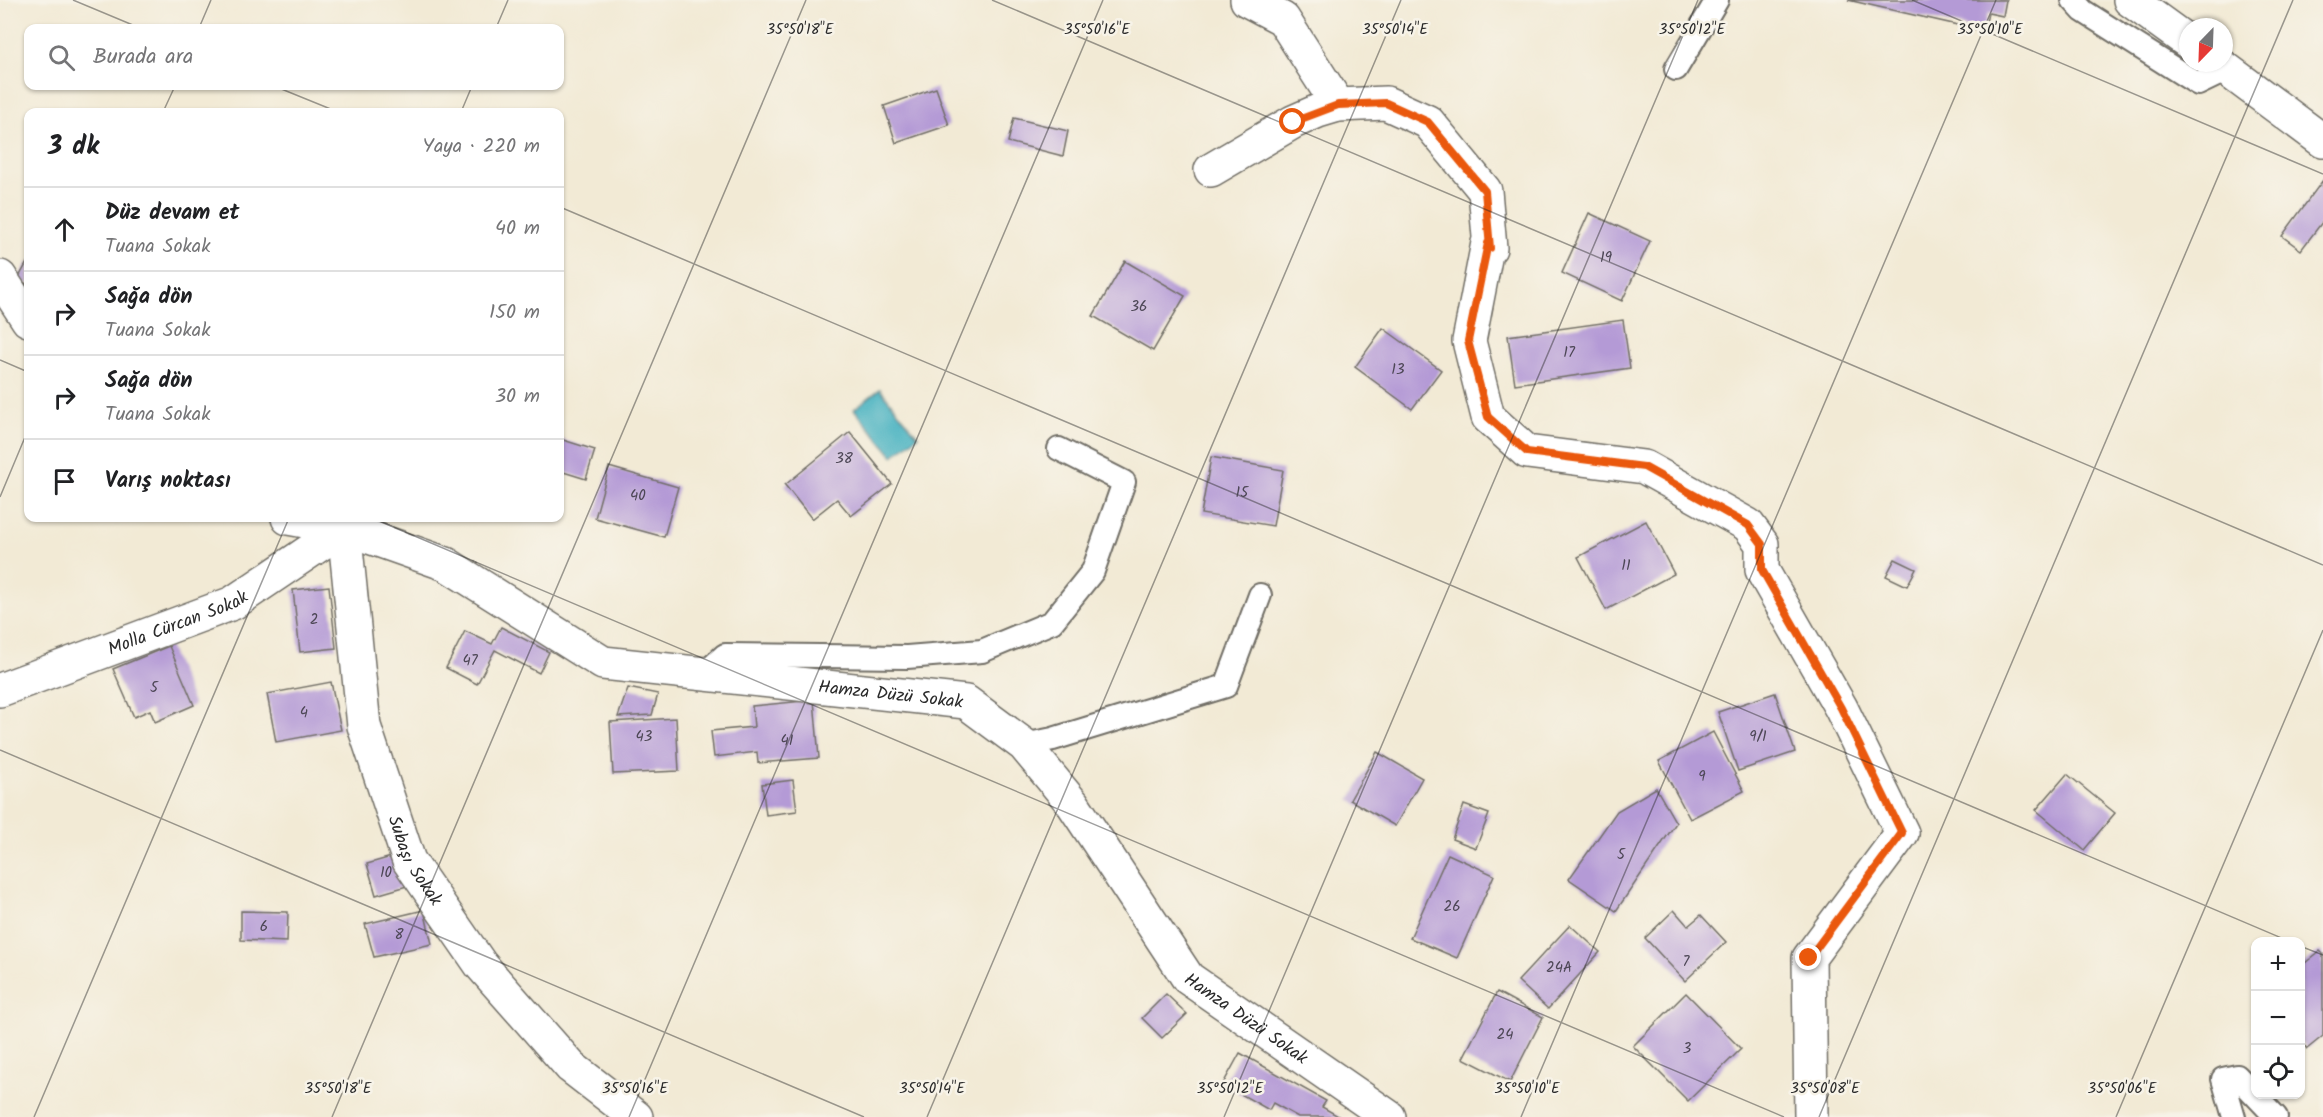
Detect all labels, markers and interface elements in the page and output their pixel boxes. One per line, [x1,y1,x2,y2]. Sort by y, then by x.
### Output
text: 35°50'18"E [767,18,835,42]
text: 35°50'16"E [1064,18,1131,42]
text: 35°50'14"E [1362,18,1429,42]
text: 35°50'12"E [1659,18,1727,42]
text: 35°50'10"E [1957,18,2024,42]
north arrow [2179,18,2233,72]
search box [24,24,564,90]
text: Burada ara [93,40,193,75]
icon: search [45,41,78,74]
route start [1279,108,1305,134]
text: 3 dk [48,126,99,168]
text: Yaya · 220 m [422,131,540,163]
text: Düz devam et [105,196,239,231]
icon: ahead [48,213,81,246]
text: 40 m [495,213,540,245]
text: Tuana Sokak [105,231,211,263]
house number: 19 [1600,246,1613,270]
text: Sağa dön [105,280,192,315]
house number: 36 [1131,295,1147,319]
icon: right [48,297,81,330]
text: 150 m [489,297,540,329]
text: Tuana Sokak [105,315,211,347]
house number: 17 [1563,341,1576,365]
house number: 13 [1391,358,1405,382]
text: Sağa dön [105,364,192,399]
icon: right [48,381,81,414]
text: 30 m [495,381,540,413]
text: Tuana Sokak [105,399,211,431]
house number: 38 [835,447,854,471]
text: Varış noktası [105,464,231,499]
icon: arrive [48,465,81,498]
house number: 15 [1236,481,1249,505]
house number: 40 [630,484,646,508]
house number: 11 [1621,554,1631,578]
street label: Molla Cürcan Sokak [104,583,255,665]
house number: 2 [310,608,318,632]
house number: 47 [462,649,479,673]
street label: Hamza Düzü Sokak [817,673,965,718]
house number: 5 [150,676,159,700]
house number: 4 [300,701,308,725]
house number: 43 [636,725,653,749]
house number: 9/1 [1749,725,1767,749]
house number: 41 [781,729,794,753]
house number: 9 [1698,765,1706,789]
street label: Subaşı Sokak [379,812,449,913]
house number: 5 [1617,843,1626,867]
house number: 10 [380,861,393,885]
house number: 26 [1443,895,1461,919]
house number: 6 [260,915,268,939]
house number: 8 [394,923,404,947]
map controls [2251,937,2305,1099]
button: + [2251,937,2305,991]
route end [1795,944,1821,970]
house number: 7 [1683,950,1691,974]
house number: 24A [1546,956,1572,980]
street label: Hamza Düzü Sokak [1177,966,1314,1073]
button: − [2251,991,2305,1045]
house number: 24 [1497,1023,1513,1047]
house number: 3 [1683,1037,1692,1061]
button: locate [2251,1045,2305,1099]
text: 35°50'18"E [305,1077,373,1101]
text: 35°50'16"E [602,1077,669,1101]
text: 35°50'14"E [899,1077,966,1101]
text: 35°50'12"E [1197,1077,1265,1101]
text: 35°50'10"E [1494,1077,1561,1101]
text: 35°50'08"E [1790,1077,1861,1101]
text: 35°50'06"E [2087,1077,2158,1101]

